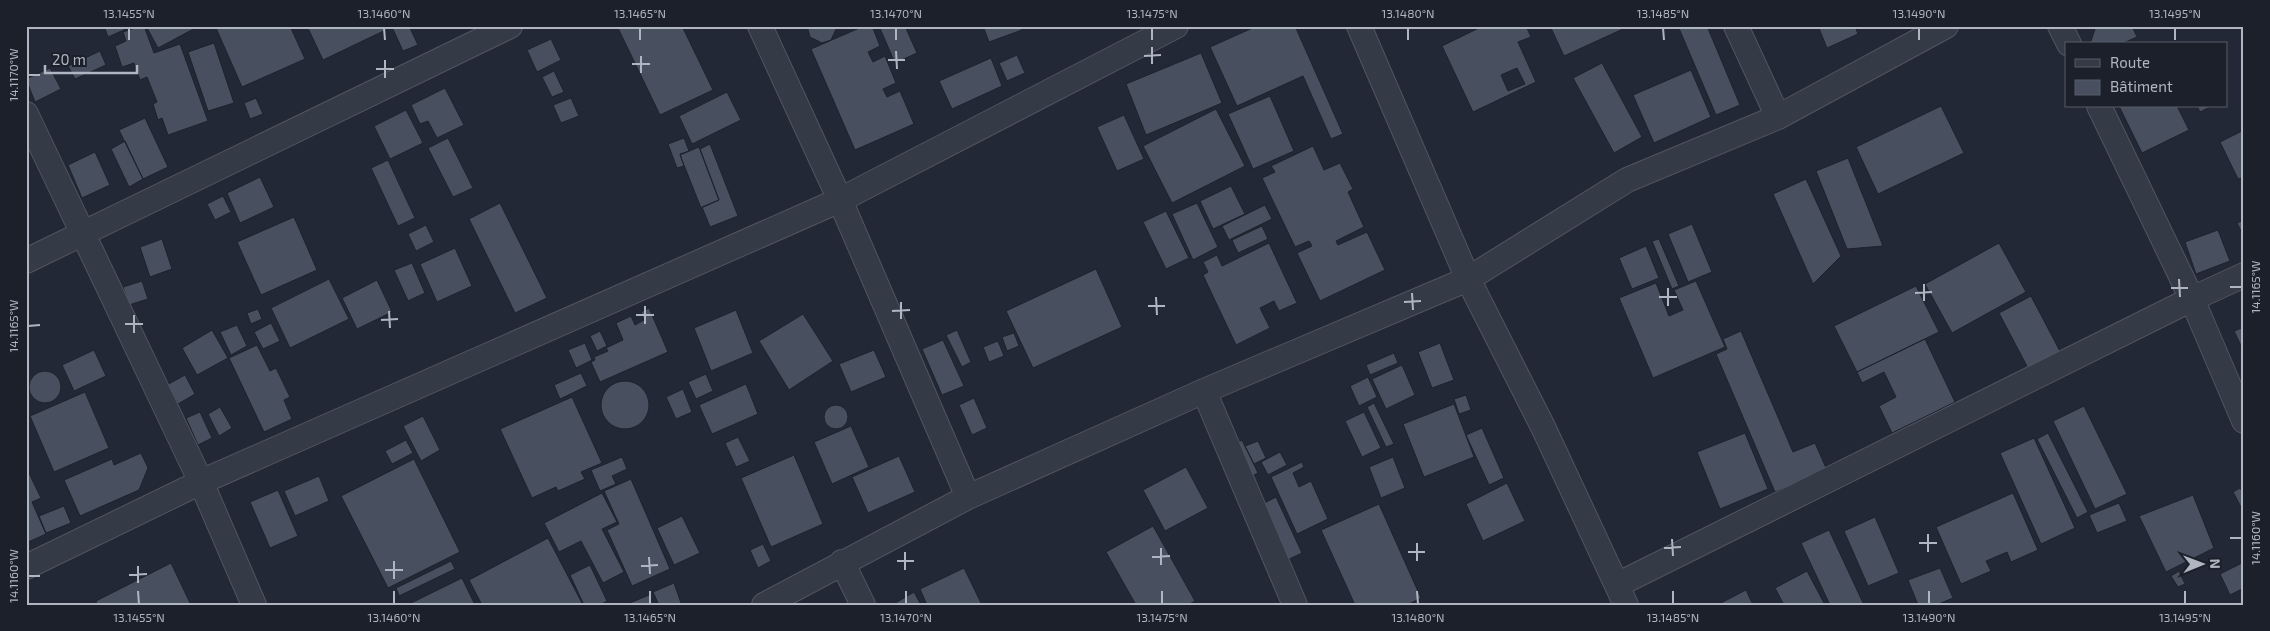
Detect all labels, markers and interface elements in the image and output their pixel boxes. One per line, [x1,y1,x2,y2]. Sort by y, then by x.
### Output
text: 13.1455°N [103,6,155,20]
text: 13.1460°N [358,6,410,20]
text: 13.1465°N [614,6,666,20]
text: 13.1470°N [870,6,922,20]
text: 13.1475°N [1126,6,1178,20]
text: 13.1480°N [1381,6,1435,20]
text: 13.1485°N [1637,6,1689,20]
text: 13.1490°N [1893,6,1945,20]
text: 13.1495°N [2149,6,2201,20]
scale bar [45,42,138,74]
legend [2065,42,2228,108]
text: 14.1170°W [6,48,20,102]
text: 20 m [52,50,86,68]
text: Route [2110,53,2150,71]
text: Bâtiment [2110,77,2173,95]
text: 14.1165°W [2248,261,2262,313]
text: 14.1165°W [6,300,20,352]
text: 14.1160°W [2248,511,2262,565]
north arrow [2178,538,2228,588]
text: 14.1160°W [6,549,20,603]
text: N [2207,559,2224,569]
text: 13.1455°N [113,610,165,624]
text: 13.1460°N [368,610,420,624]
text: 13.1465°N [624,610,676,624]
text: 13.1470°N [880,610,932,624]
text: 13.1475°N [1136,610,1188,624]
text: 13.1480°N [1391,610,1445,624]
text: 13.1485°N [1647,610,1699,624]
text: 13.1490°N [1903,610,1955,624]
text: 13.1495°N [2159,610,2211,624]

